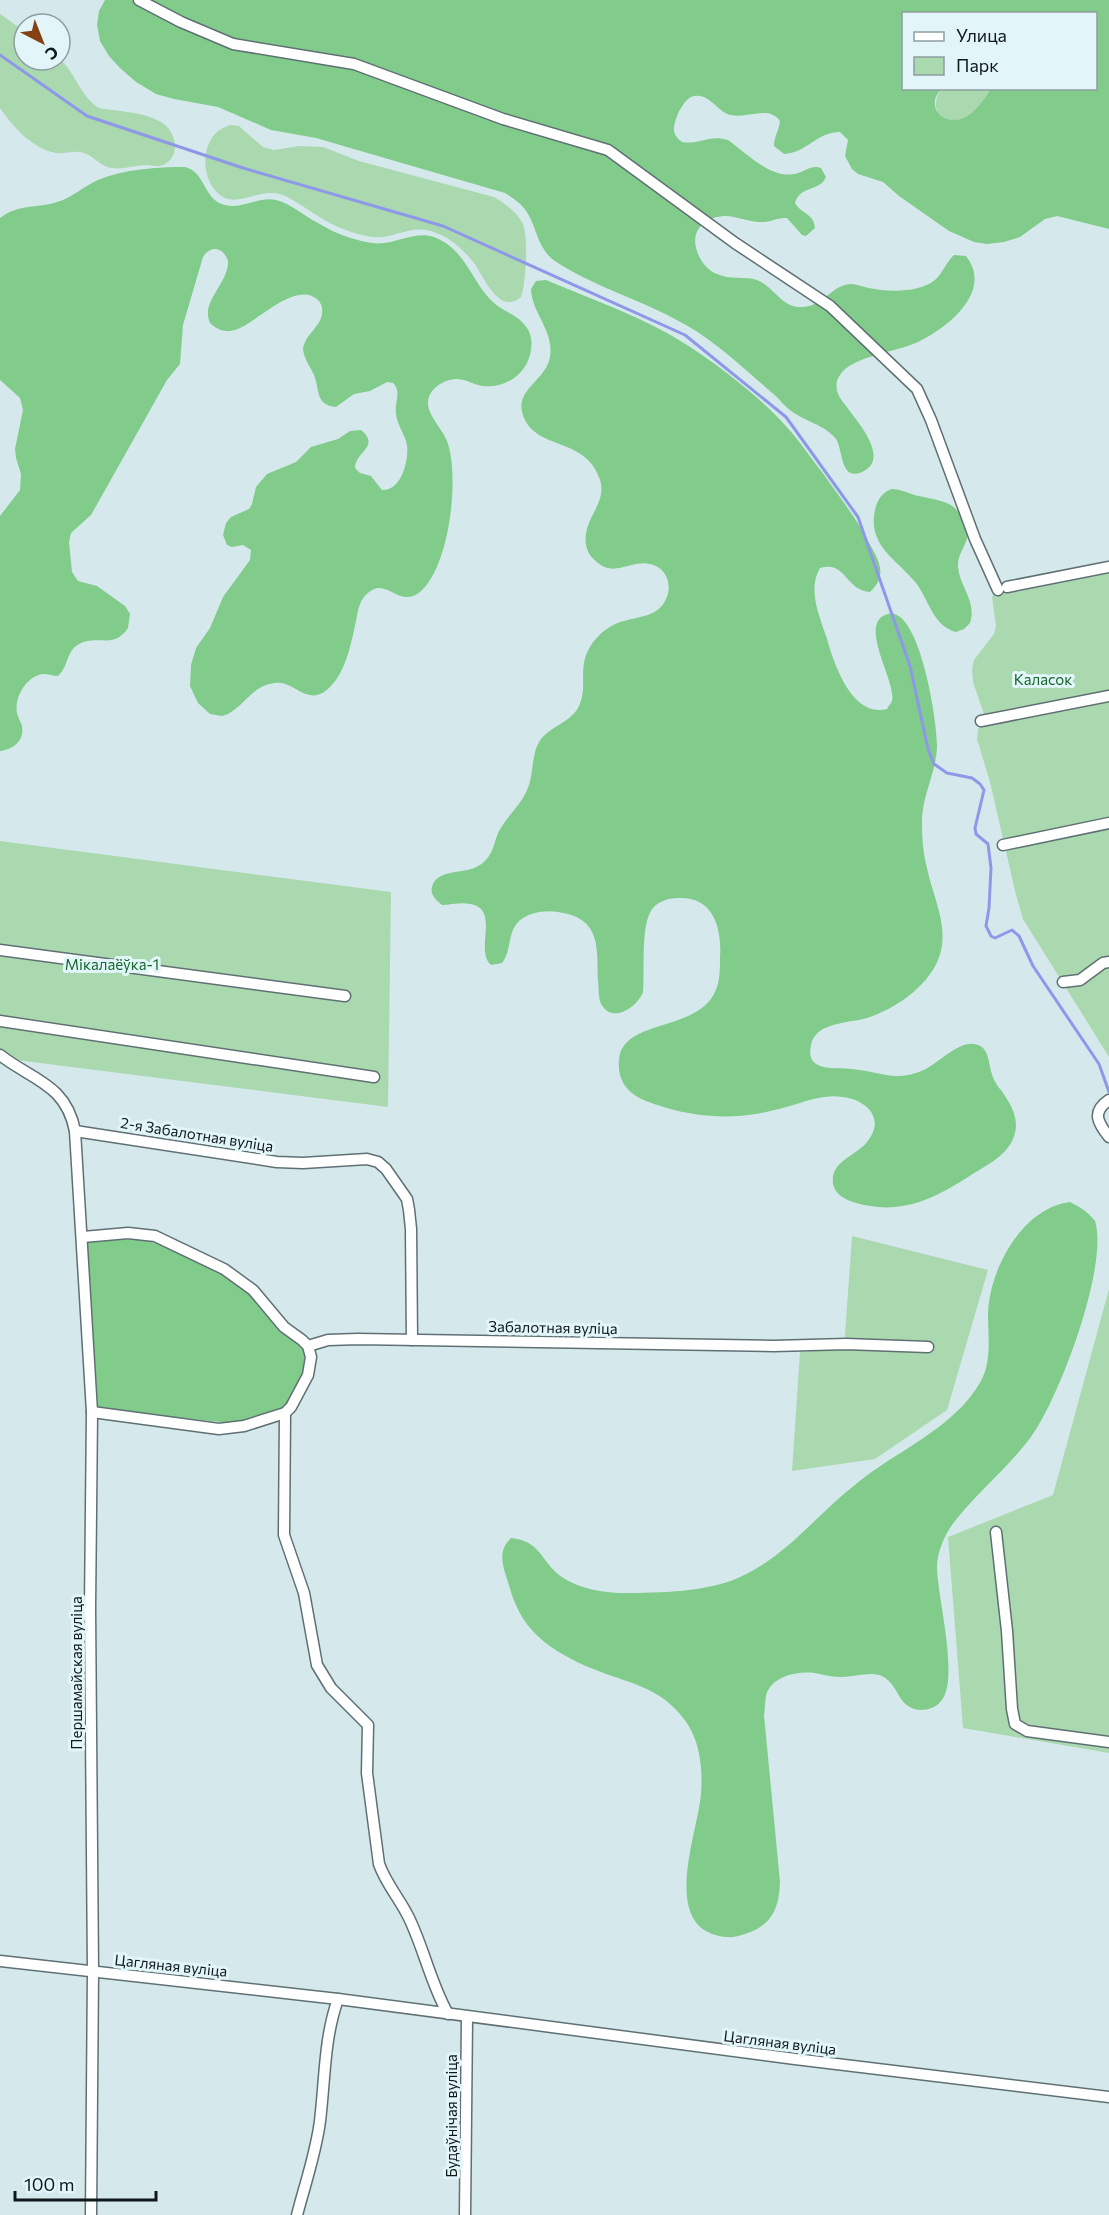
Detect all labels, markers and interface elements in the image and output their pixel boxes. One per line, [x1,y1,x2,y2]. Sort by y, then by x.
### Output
north arrow [12,12,72,72]
legend [902,12,1097,90]
text: Улица [956,24,1007,46]
text: С [42,43,63,64]
text: Парк [956,54,999,76]
park label: Каласок [1014,670,1072,688]
park label: Мікалаёўка-1 [65,955,159,973]
street label: 2-я Забалотная вуліца [119,1113,275,1155]
street label: Забалотная вуліца [488,1317,618,1337]
street label: Першамайская вуліца [67,1596,85,1750]
street label: Цагляная вуліца [114,1950,228,1980]
street label: Цагляная вуліца [723,2026,837,2058]
street label: Будаўнічая вуліца [442,2054,460,2178]
scale bar [15,2164,156,2202]
text: 100 m [24,2173,74,2195]

